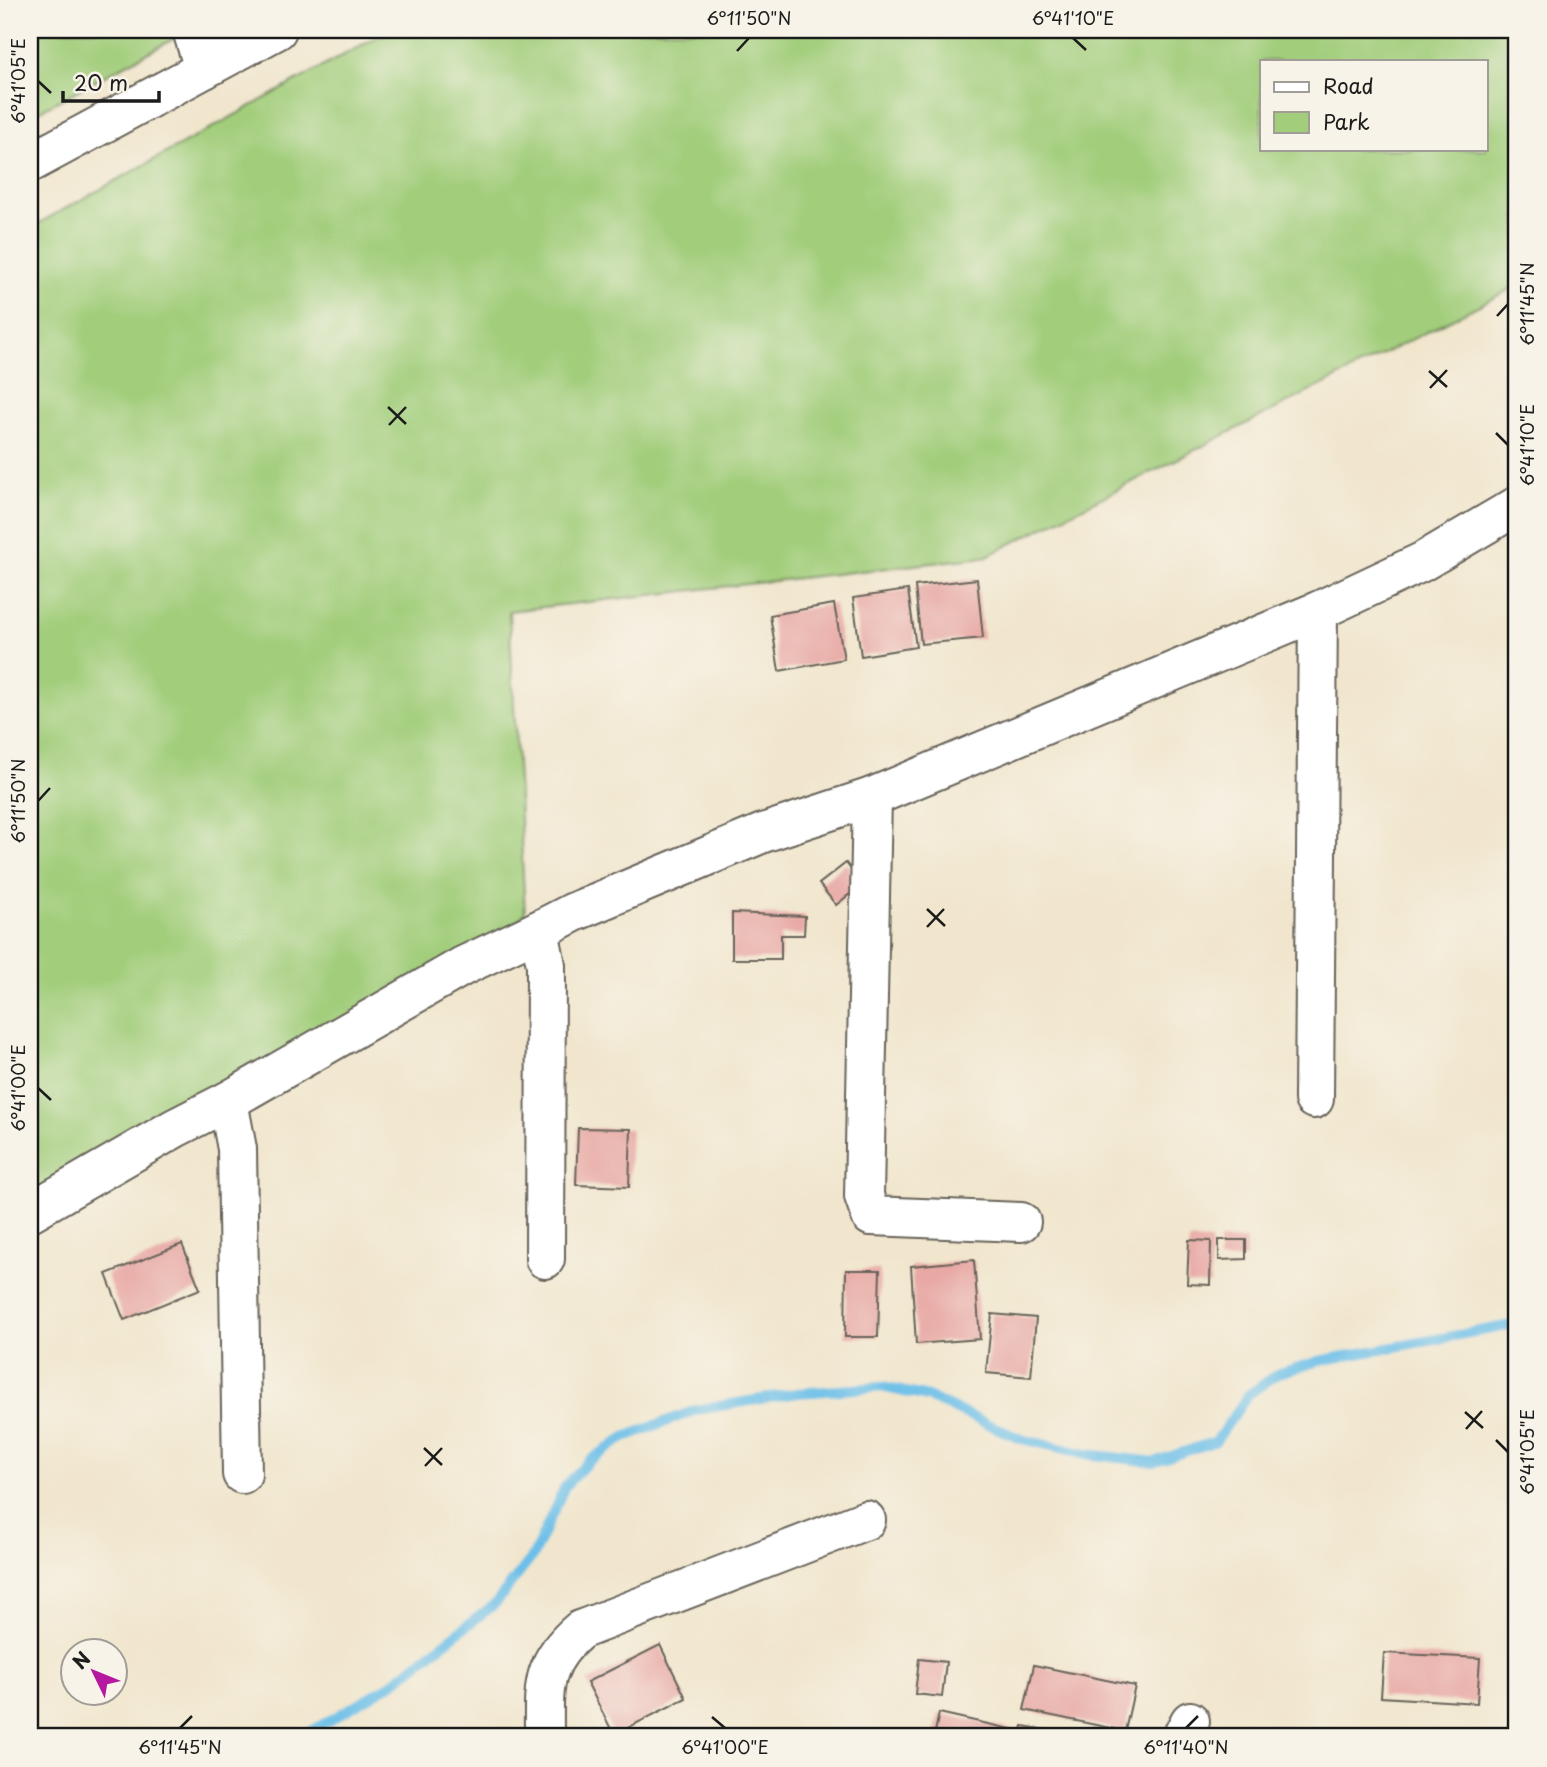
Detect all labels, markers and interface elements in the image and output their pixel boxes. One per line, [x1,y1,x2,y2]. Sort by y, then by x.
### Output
text: 6°11'50"N [707,4,791,31]
text: 6°41'10"E [1032,4,1114,31]
text: 6°41'05"E [4,38,31,124]
scale bar [63,60,159,104]
legend [1260,60,1488,150]
text: 20 m [74,66,128,98]
text: Road [1323,69,1374,101]
text: Park [1323,105,1370,137]
text: 6°11'45"N [1513,262,1540,346]
text: 6°41'10"E [1513,404,1540,486]
text: 6°11'50"N [4,759,31,843]
text: 6°41'00"E [4,1044,31,1132]
text: 6°41'05"E [1513,1409,1540,1495]
north arrow [60,1638,130,1708]
text: N [65,1645,96,1675]
text: 6°11'45"N [138,1733,222,1760]
text: 6°41'00"E [681,1733,769,1760]
text: 6°11'40"N [1143,1733,1229,1760]

